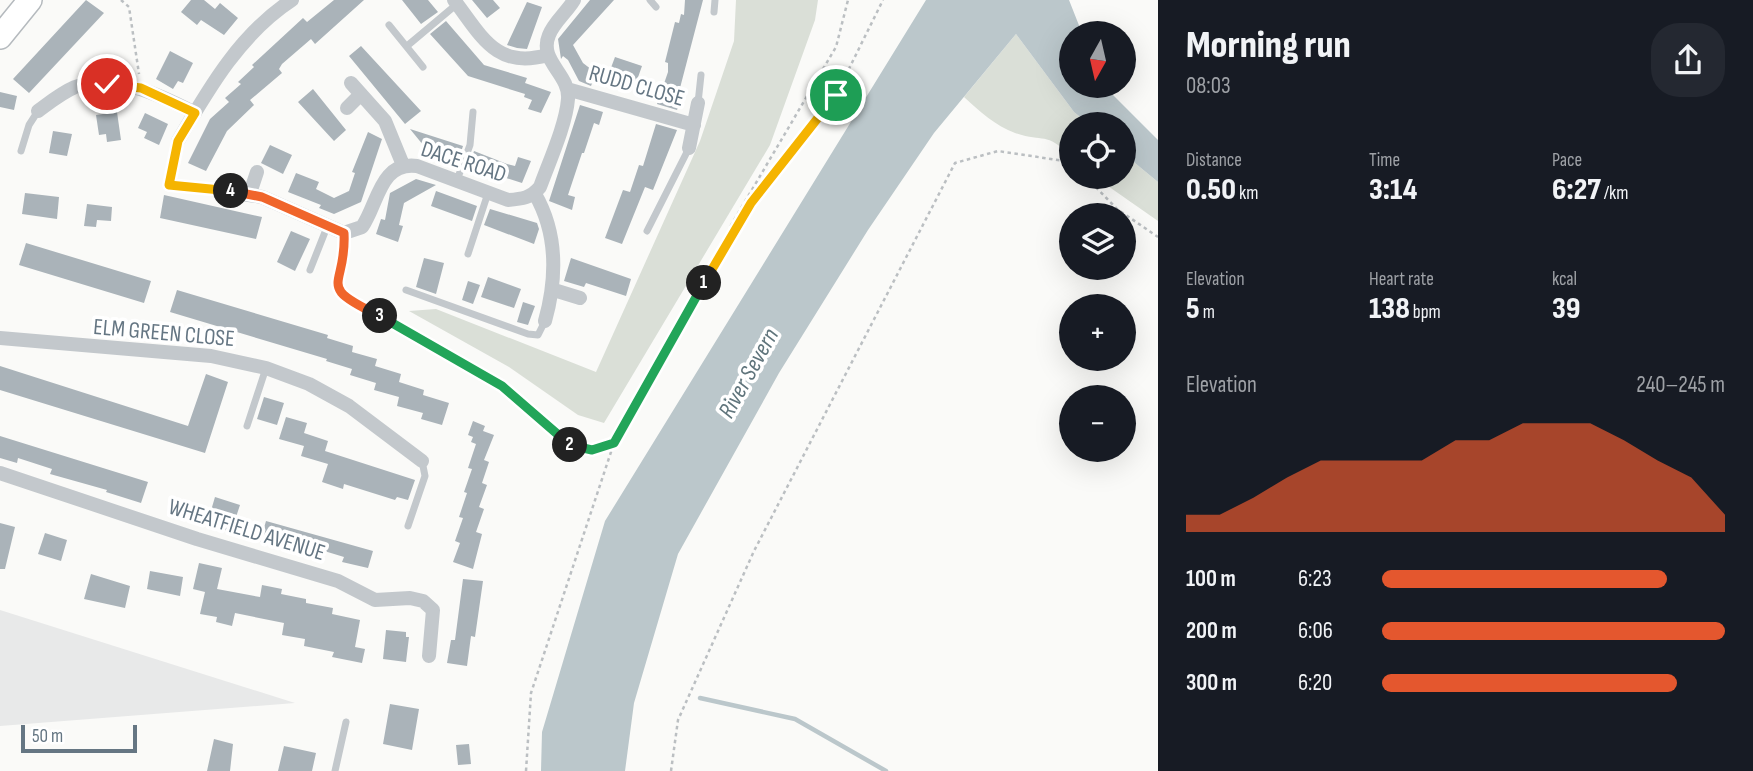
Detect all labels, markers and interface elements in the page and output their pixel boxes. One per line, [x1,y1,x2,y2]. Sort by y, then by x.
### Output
north arrow [1059,21,1136,98]
map controls [1059,21,1136,462]
text: Morning run [1186,23,1351,68]
button: share [1651,23,1725,97]
pin [77,54,137,114]
street label: RUDD CLOSE [586,59,688,113]
icon: check [88,65,126,103]
pin [806,65,866,125]
text: 08:03 [1186,72,1231,100]
icon: arrive [817,76,855,114]
button: locate [1059,112,1136,189]
street label: DACE ROAD [418,135,510,189]
text: Distance [1186,149,1242,172]
text: Time [1369,149,1400,172]
text: Pace [1552,149,1582,172]
text: 0.50 [1186,172,1236,208]
text: 3:14 [1369,172,1417,208]
text: 6:27 [1552,172,1601,208]
pin: 4 [214,174,248,208]
text: 4 [226,179,235,202]
text: km [1236,182,1258,205]
text: /km [1601,182,1629,205]
button: layers [1059,203,1136,280]
pin: 1 [686,266,722,300]
text: Elevation [1186,268,1245,291]
text: Heart rate [1369,268,1434,291]
text: kcal [1552,268,1577,291]
text: 1 [700,271,707,294]
text: 5 [1186,291,1200,327]
text: 138 [1369,291,1410,327]
text: 39 [1552,291,1580,327]
button: + [1059,294,1136,371]
pin: 3 [362,298,398,334]
text: m [1200,301,1215,324]
text: bpm [1410,301,1441,324]
text: 3 [375,304,384,327]
street label: ELM GREEN CLOSE [92,313,236,353]
water label: River Severn [712,323,785,423]
text: Elevation [1186,371,1257,399]
text: 240–245 m [1636,371,1725,399]
button: − [1059,385,1136,462]
pin: 2 [552,428,588,462]
text: 2 [565,433,574,456]
street label: WHEATFIELD AVENUE [165,493,328,567]
text: 100 m [1186,565,1236,593]
text: 6:23 [1298,565,1332,593]
text: 200 m [1186,617,1237,645]
text: 6:06 [1298,617,1333,645]
text: 300 m [1186,669,1237,697]
text: 6:20 [1298,669,1332,697]
scale bar [21,722,136,754]
text: 50 m [32,725,63,748]

